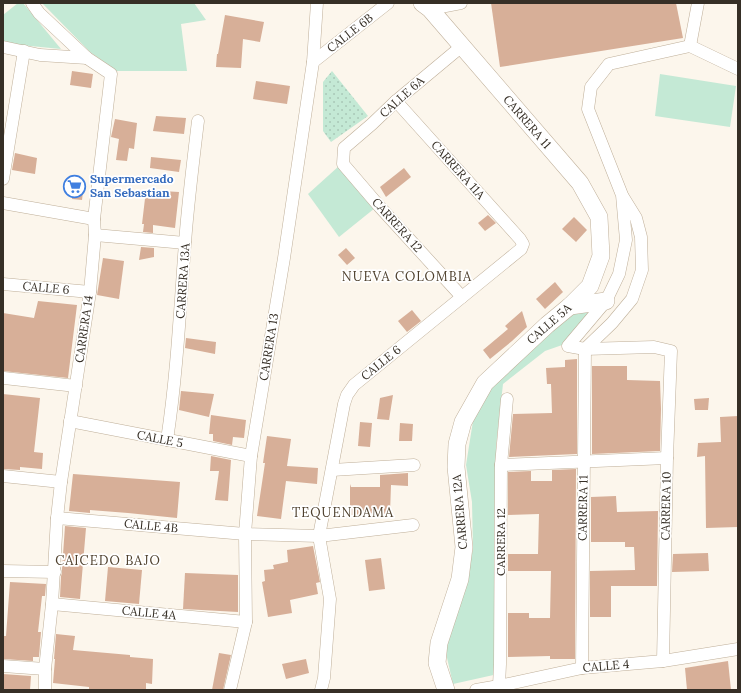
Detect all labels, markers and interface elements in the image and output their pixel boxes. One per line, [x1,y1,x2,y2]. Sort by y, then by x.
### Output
street label: CALLE 6B [324,10,376,55]
street label: CALLE 6A [376,72,427,121]
street label: CARRERA 11 [500,92,555,151]
street label: CARRERA 11A [428,137,489,202]
place label: Supermercado San Sebastian [90,171,174,200]
supermarket icon: Supermercado San Sebastian [62,173,88,199]
street label: CARRERA 12 [369,194,426,255]
street label: CARRERA 13A [172,242,193,319]
district label: NUEVA COLOMBIA [342,268,472,285]
street label: CALLE 6 [22,278,70,297]
street label: CARRERA 14 [71,294,96,364]
street label: CALLE 5A [523,300,574,347]
street label: CARRERA 13 [256,312,281,382]
street label: CALLE 6 [358,342,404,383]
street label: CALLE 5 [136,427,185,450]
street label: CARRERA 10 [657,471,674,541]
street label: CARRERA 12A [449,473,470,550]
street label: CARRERA 11 [574,475,591,541]
district label: TEQUENDAMA [292,504,394,521]
street label: CARRERA 12 [493,508,508,576]
street label: CALLE 4B [123,516,179,535]
district label: CAICEDO BAJO [55,552,161,569]
street label: CALLE 4A [121,603,177,622]
street label: CALLE 4 [582,656,630,675]

